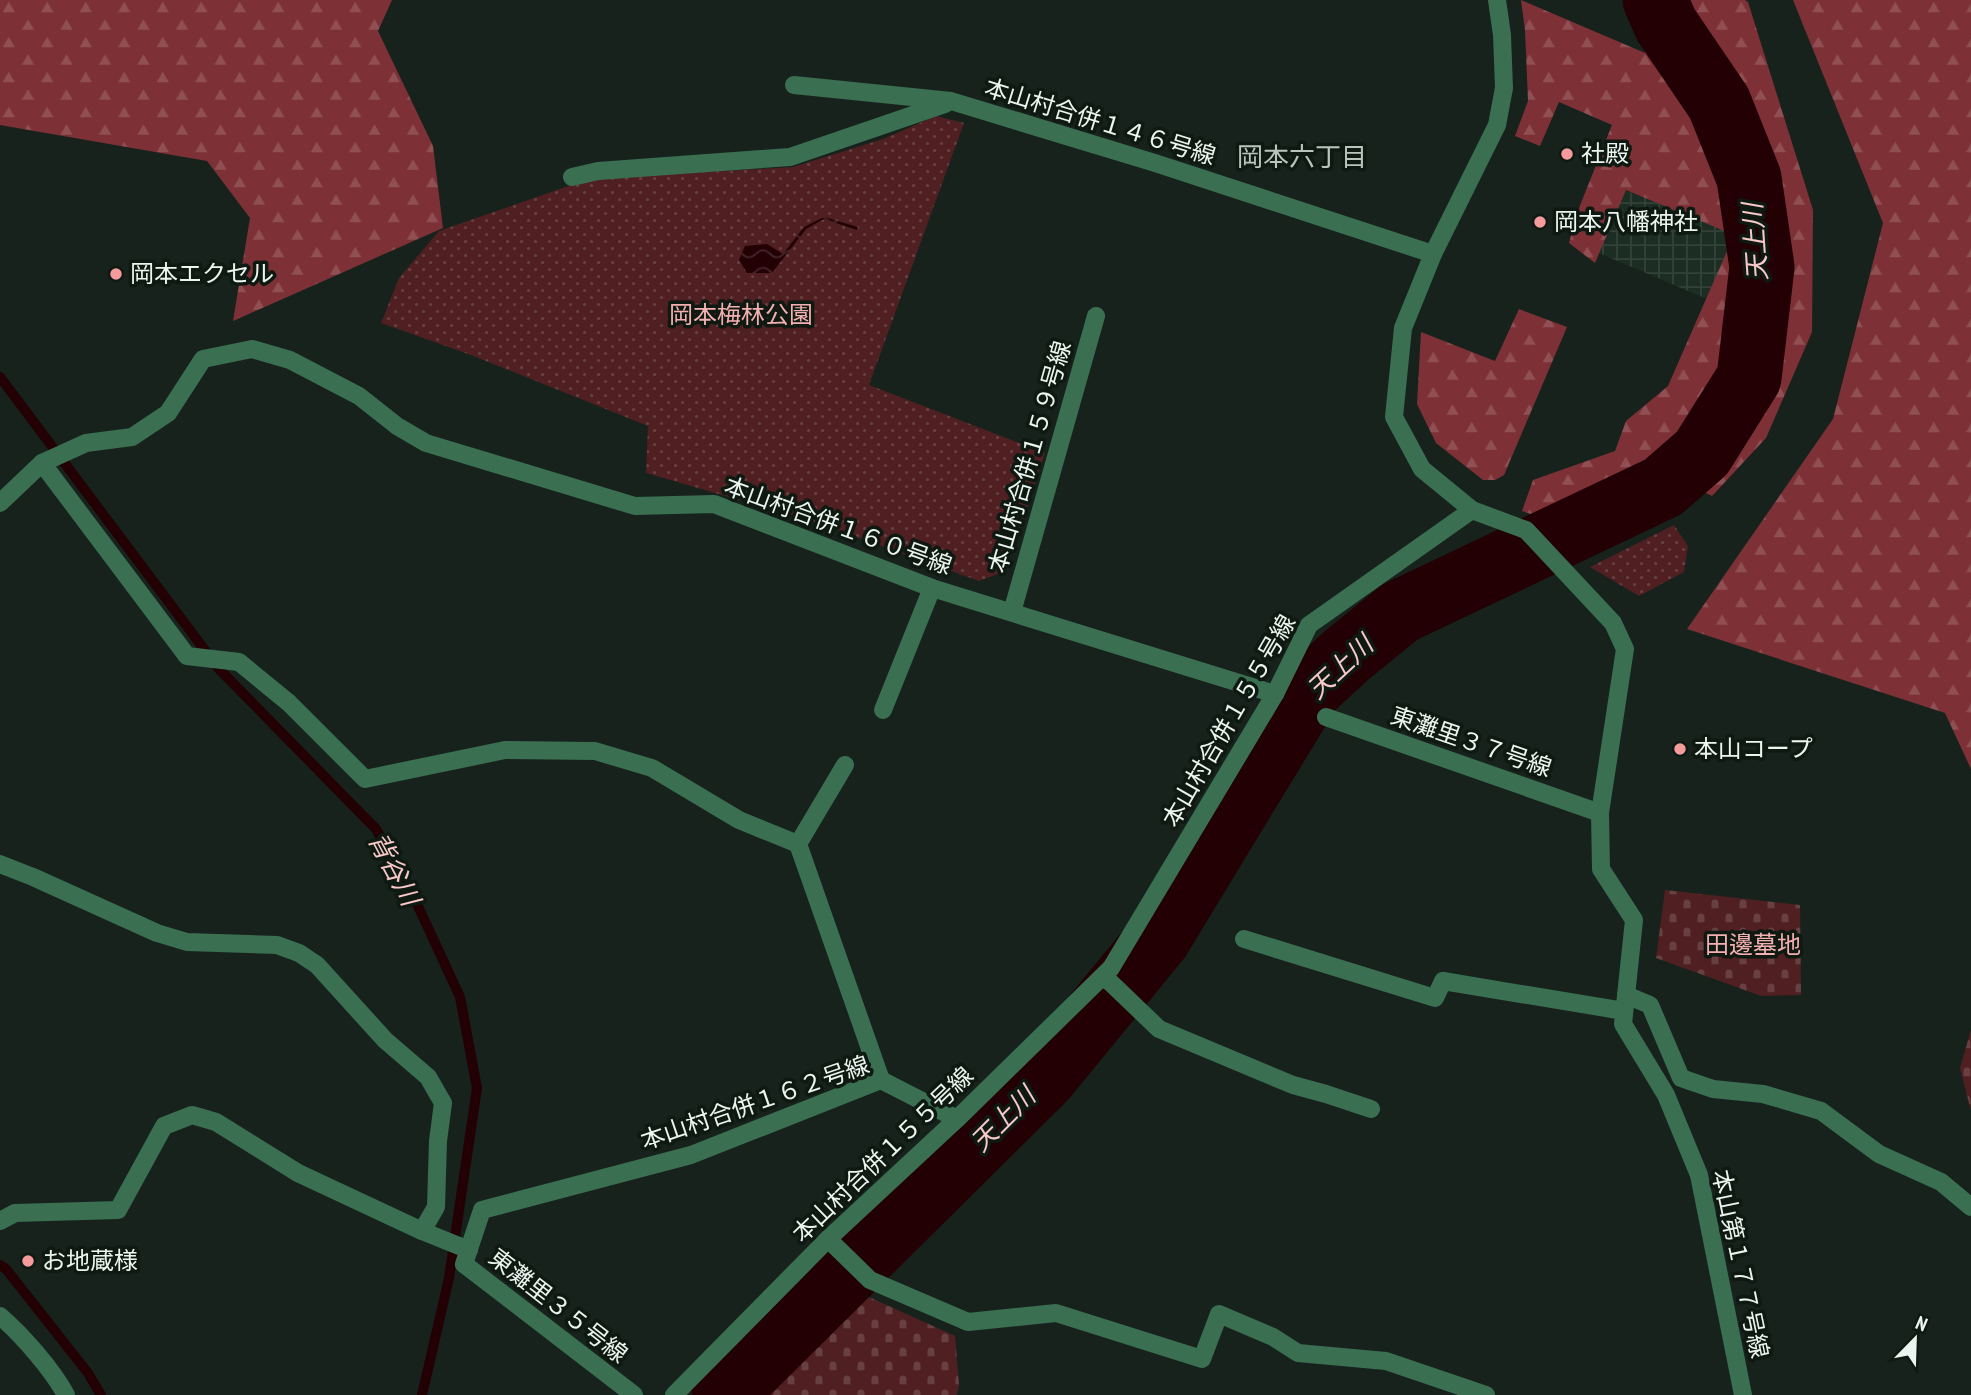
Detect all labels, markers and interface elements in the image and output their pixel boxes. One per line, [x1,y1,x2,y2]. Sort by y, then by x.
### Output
street label: 本山村合併１４６号線 [981,72,1219,171]
place label: 社殿 [1581,138,1629,169]
district label: 岡本六丁目 [1237,140,1367,173]
marker: 社殿 [1559,146,1575,162]
water label: 天上川 [1735,199,1774,282]
place label: 岡本八幡神社 [1554,206,1698,237]
marker: 岡本八幡神社 [1532,214,1548,230]
place label: 岡本エクセル [130,258,274,289]
marker: 岡本エクセル [108,266,124,282]
park label: 岡本梅林公園 [669,299,813,330]
street label: 本山村合併１５９号線 [982,337,1077,576]
street label: 本山村合併１６０号線 [720,470,956,581]
street label: 本山村合併１５５号線 [1155,609,1302,832]
water label: 天上川 [1300,626,1382,705]
street label: 東灘里３７号線 [1387,700,1556,784]
place label: 本山コープ [1694,733,1813,764]
marker: 本山コープ [1672,741,1688,757]
water label: 背谷川 [362,827,429,914]
park label: 田邊墓地 [1705,929,1801,960]
street label: 本山村合併１６２号線 [636,1049,873,1156]
street label: 本山村合併１５５号線 [786,1060,980,1249]
water label: 天上川 [963,1077,1044,1158]
street label: 本山第１７７号線 [1705,1167,1776,1361]
street label: 東灘里３５号線 [483,1242,634,1370]
place label: お地蔵様 [42,1245,138,1276]
marker: お地蔵様 [20,1253,36,1269]
north arrow [1880,1304,1950,1374]
text: N [1912,1310,1931,1336]

